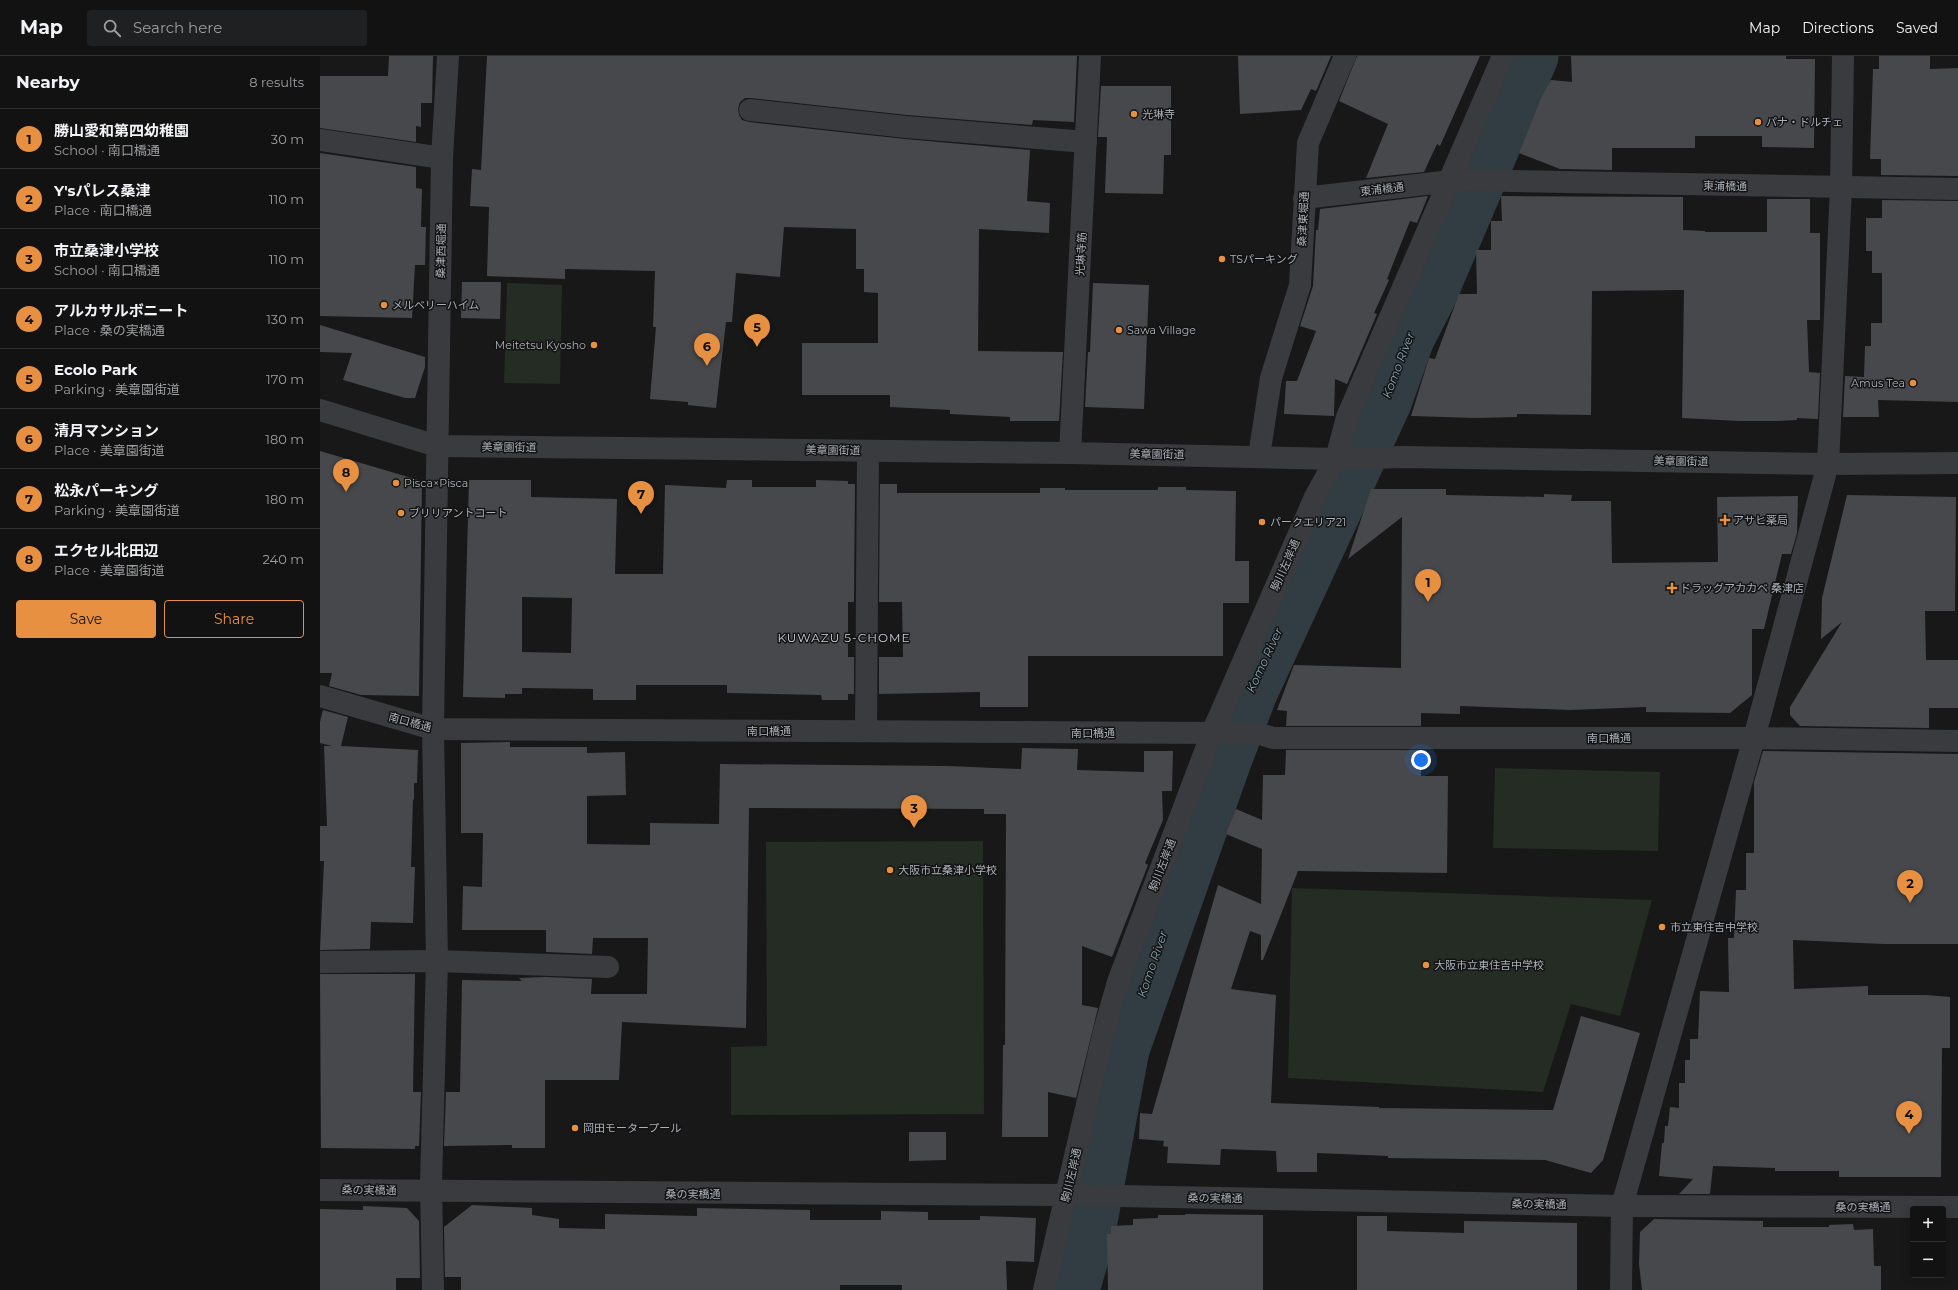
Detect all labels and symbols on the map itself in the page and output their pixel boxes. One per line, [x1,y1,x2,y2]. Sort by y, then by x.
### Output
place label: 光琳寺 [1142,107,1175,121]
marker: 光琳寺 [1129,109,1139,119]
place label: パナ・ドルチェ [1766,115,1843,129]
marker: パナ・ドルチェ [1753,117,1763,127]
street label: 東浦橋通 [1359,179,1405,199]
street label: 東浦橋通 [1703,179,1747,193]
street label: 桑津東堀通 [1295,191,1311,247]
street label: 桑津西堀通 [434,223,448,279]
street label: 光琳寺筋 [1073,232,1089,276]
place label: TSパーキング [1230,252,1298,266]
marker: TSパーキング [1217,254,1227,264]
place label: メルベリーハイム [392,298,479,312]
marker: メルベリーハイム [379,300,389,310]
pin: 5 [744,314,770,347]
place label: Sawa Village [1127,323,1196,337]
marker: Sawa Village [1114,325,1124,335]
water label: Komo River [1379,330,1418,400]
pin: 6 [694,333,720,366]
place label: Meitetsu Kyosho [495,338,586,352]
marker: Meitetsu Kyosho [589,340,599,350]
place label: Amus Tea [1851,376,1905,390]
marker: Amus Tea [1908,378,1918,388]
street label: 美章園街道 [481,440,537,454]
street label: 美章園街道 [805,443,861,457]
street label: 美章園街道 [1129,447,1185,461]
street label: 美章園街道 [1653,454,1709,468]
pin: 8 [333,459,359,492]
place label: Pisca×Pisca [404,476,468,490]
marker: Pisca×Pisca [391,478,401,488]
pin: 7 [628,481,654,514]
place label: ブリリアントコート [409,506,508,520]
marker: ブリリアントコート [396,508,406,518]
place label: アサヒ薬局 [1733,513,1788,527]
place label: パークエリア21 [1270,515,1346,529]
marker: アサヒ薬局 [1720,515,1730,525]
marker: パークエリア21 [1257,517,1267,527]
street label: 駒川左岸通 [1267,537,1303,593]
pin: 1 [1415,569,1441,602]
place label: ドラッグアカカベ 桑津店 [1680,581,1804,595]
marker: ドラッグアカカベ 桑津店 [1667,583,1677,593]
water label: Komo River [1243,625,1286,695]
district label: KUWAZU 5-CHOME [777,630,911,645]
street label: 南口橋通 [387,710,433,734]
street label: 南口橋通 [747,724,791,738]
street label: 南口橋通 [1071,726,1115,740]
street label: 南口橋通 [1587,731,1631,745]
your location [1411,750,1431,770]
pin: 3 [901,795,927,828]
street label: 駒川左岸通 [1146,837,1178,893]
place label: 大阪市立桑津小学校 [898,863,997,877]
marker: 大阪市立桑津小学校 [885,865,895,875]
pin: 2 [1897,870,1923,903]
place label: 市立東住吉中学校 [1670,920,1758,934]
marker: 市立東住吉中学校 [1657,922,1667,932]
water label: Komo River [1134,929,1170,999]
place label: 大阪市立東住吉中学校 [1434,958,1544,972]
marker: 大阪市立東住吉中学校 [1421,960,1431,970]
pin: 4 [1896,1101,1922,1134]
place label: 岡田モータープール [583,1121,681,1135]
marker: 岡田モータープール [570,1123,580,1133]
street label: 駒川左岸通 [1058,1147,1084,1203]
street label: 桑の実橋通 [341,1183,397,1197]
street label: 桑の実橋通 [666,1187,721,1201]
street label: 桑の実橋通 [1187,1191,1243,1205]
street label: 桑の実橋通 [1511,1197,1567,1211]
street label: 桑の実橋通 [1836,1200,1891,1214]

